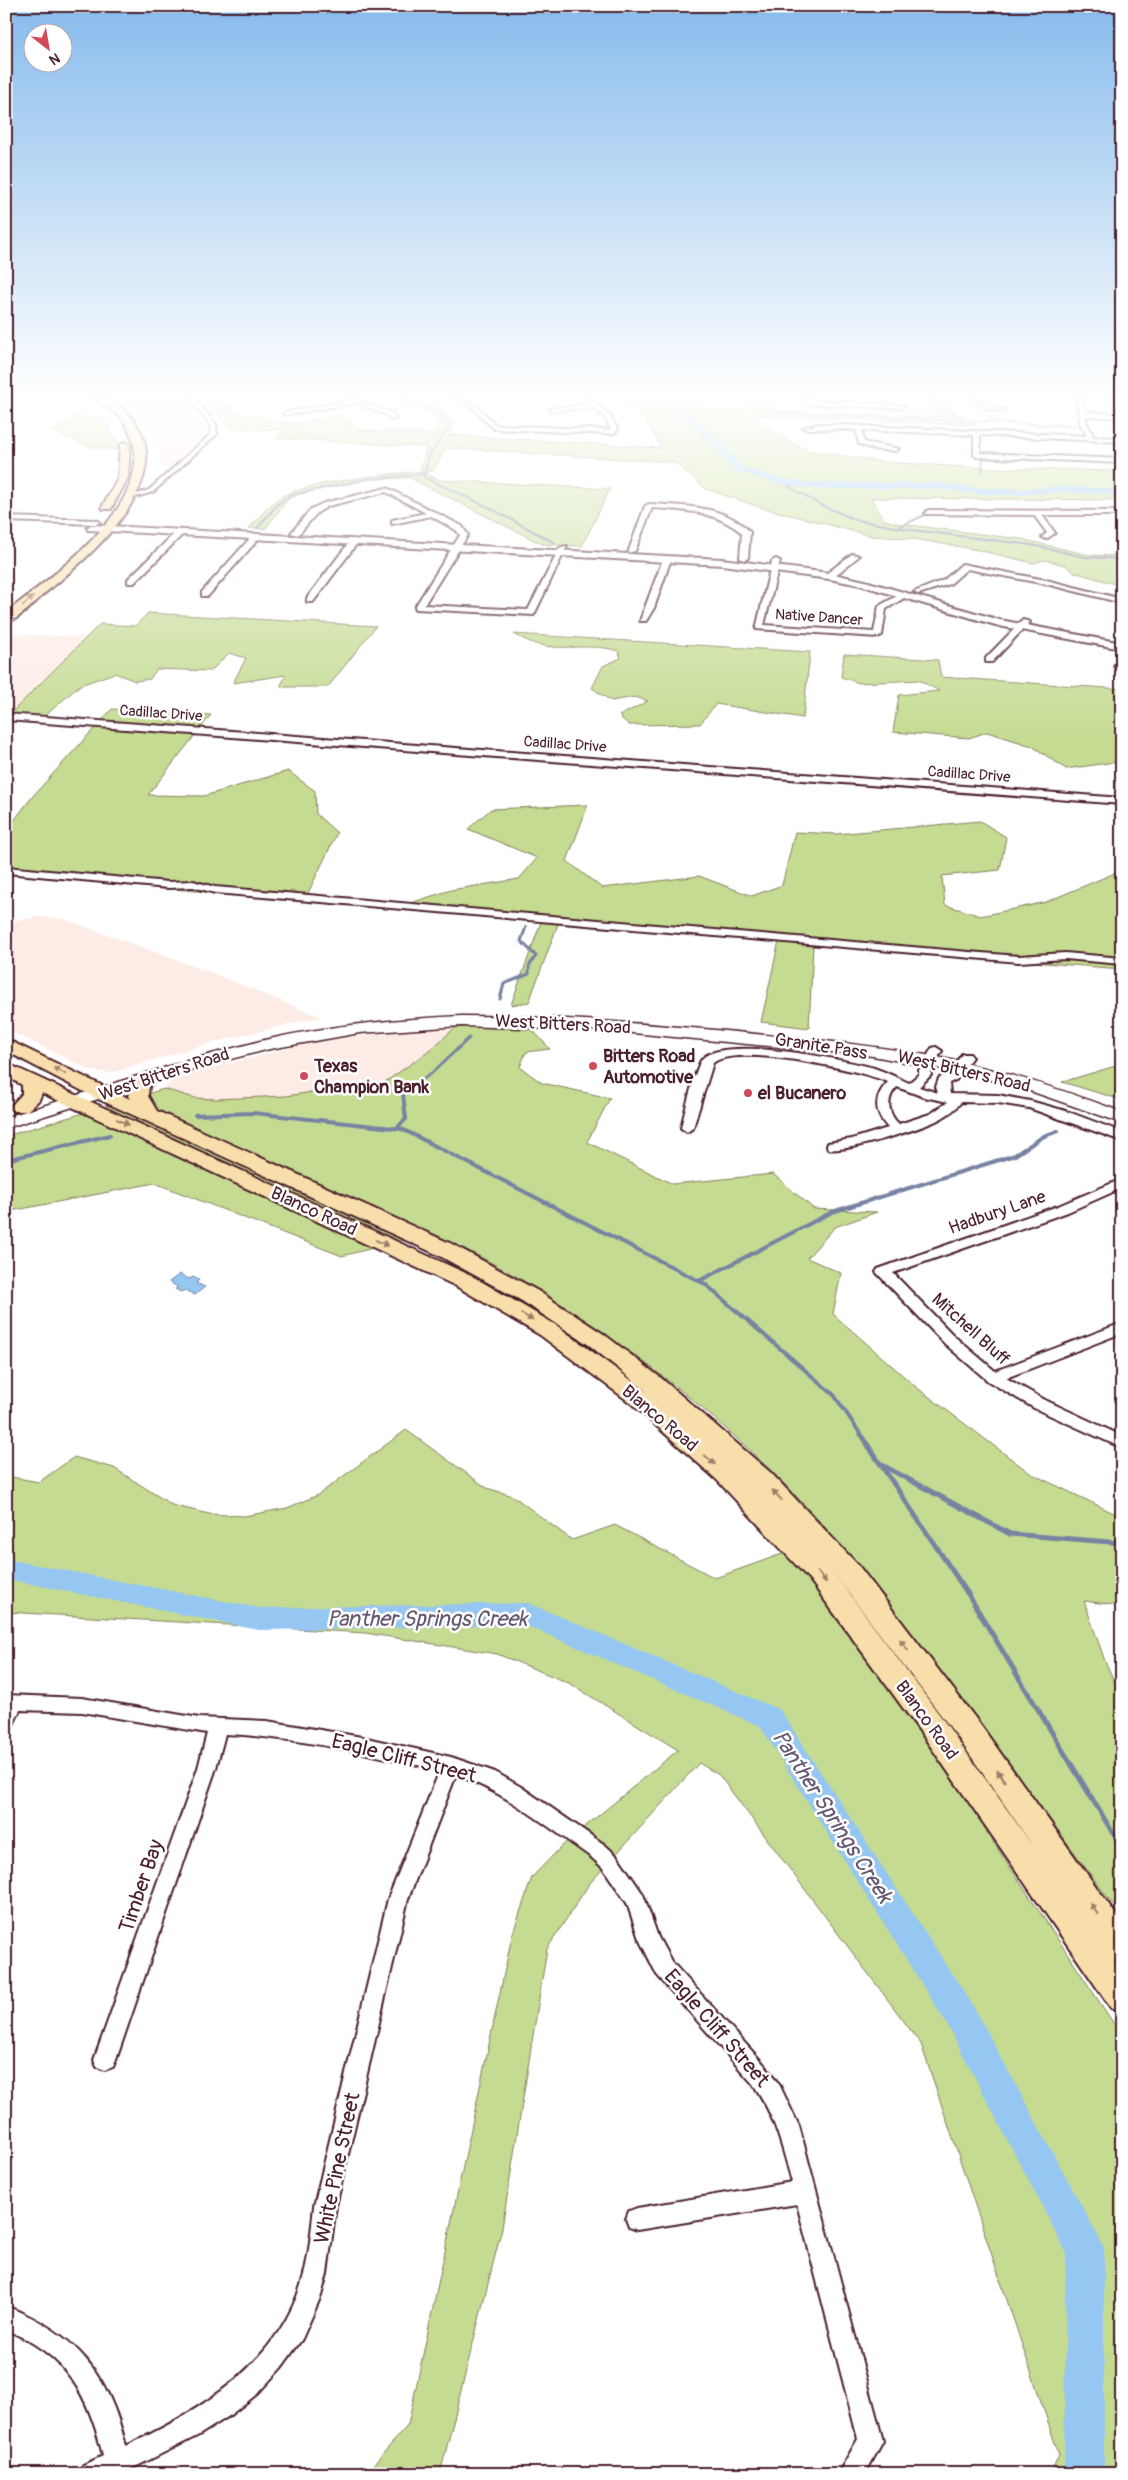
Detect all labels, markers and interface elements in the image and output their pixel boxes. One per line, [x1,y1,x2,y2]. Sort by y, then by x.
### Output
north arrow [22,22,72,72]
text: N [46,49,63,68]
one-way arrow [22,595,35,606]
street label: Native Dancer [774,605,864,630]
street label: Cadillac Drive [119,701,204,726]
street label: Cadillac Drive [523,732,608,757]
street label: Cadillac Drive [927,762,1012,787]
street label: West Bitters Road [495,1009,631,1040]
street label: Granite Pass [773,1028,869,1065]
street label: West Bitters Road [96,1043,232,1106]
place label: Bitters Road Automotive [603,1045,696,1089]
street label: West Bitters Road [895,1045,1033,1098]
place label: Texas Champion Bank [313,1055,429,1099]
marker: Bitters Road Automotive [587,1060,599,1072]
one-way arrow [53,1067,67,1075]
marker: Texas Champion Bank [298,1070,310,1082]
place label: el Bucanero [757,1082,846,1105]
marker: el Bucanero [742,1087,754,1099]
one-way arrow [116,1119,130,1127]
street label: Blanco Road [267,1181,361,1241]
street label: Hadbury Lane [945,1185,1049,1240]
one-way arrow [375,1239,389,1247]
street label: Mitchell Bluff [927,1288,1015,1371]
one-way arrow [520,1313,533,1322]
street label: Blanco Road [617,1380,702,1457]
one-way arrow [703,1454,715,1466]
one-way arrow [771,1489,782,1501]
one-way arrow [816,1571,827,1584]
water label: Panther Springs Creek [327,1605,529,1633]
one-way arrow [899,1638,909,1652]
street label: Blanco Road [890,1676,963,1764]
water label: Panther Springs Creek [766,1725,899,1910]
street label: Eagle Cliff Street [329,1727,480,1790]
one-way arrow [996,1769,1006,1783]
street label: Timber Bay [113,1836,170,1936]
one-way arrow [1089,1902,1099,1916]
street label: Eagle Cliff Street [658,1964,776,2093]
street label: White Pine Street [308,2089,367,2246]

